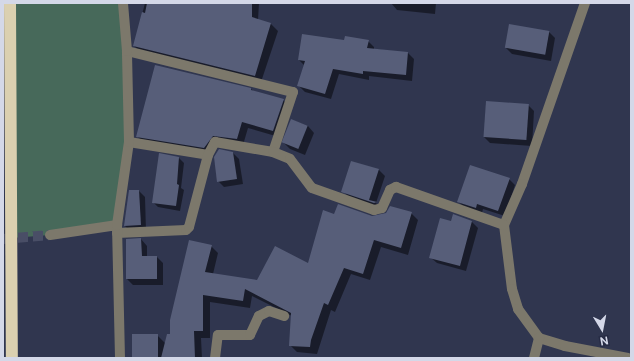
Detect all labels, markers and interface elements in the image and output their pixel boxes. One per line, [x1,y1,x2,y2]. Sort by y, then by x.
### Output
north arrow [582,309,622,349]
text: N [599,334,609,347]

